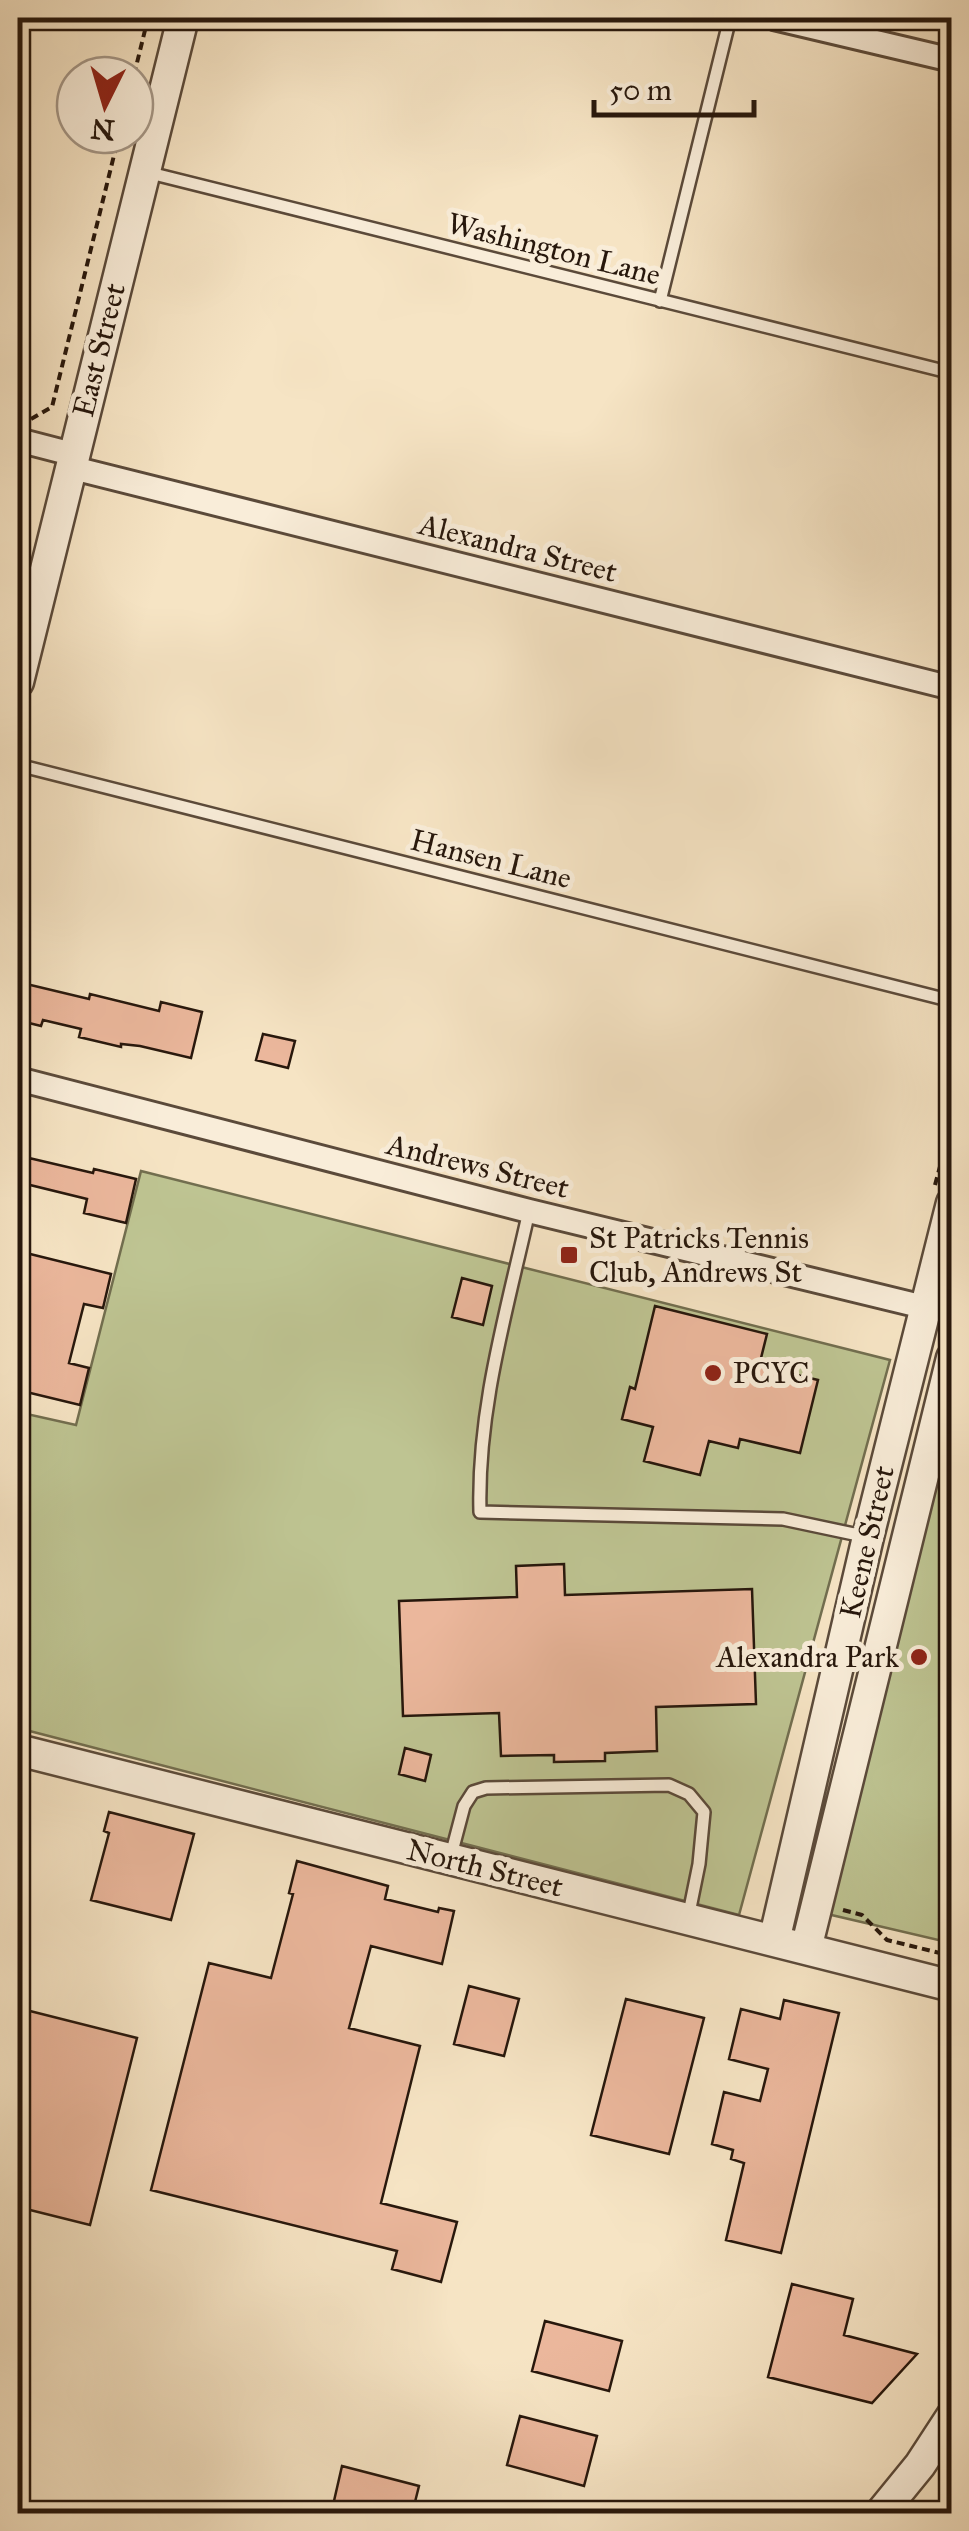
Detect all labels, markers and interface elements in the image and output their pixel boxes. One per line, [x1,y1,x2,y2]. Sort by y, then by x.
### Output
north arrow [55,55,155,155]
scale bar [594,55,754,117]
text: 50 m [609,72,672,108]
text: N [89,111,116,148]
street label: Washington Lane [444,205,664,293]
street label: East Street [65,279,133,421]
street label: Alexandra Street [413,506,621,590]
street label: Hansen Lane [407,822,575,896]
street label: Andrews Street [381,1125,573,1206]
place label: St Patricks Tennis Club, Andrews St [589,1220,809,1290]
marker: St Patricks Tennis Club, Andrews St [558,1244,580,1266]
place label: PCYC [733,1355,809,1391]
marker: PCYC [702,1362,724,1384]
street label: Keene Street [832,1462,902,1622]
place label: Alexandra Park [714,1639,899,1675]
marker: Alexandra Park [908,1646,930,1668]
street label: North Street [403,1831,567,1905]

